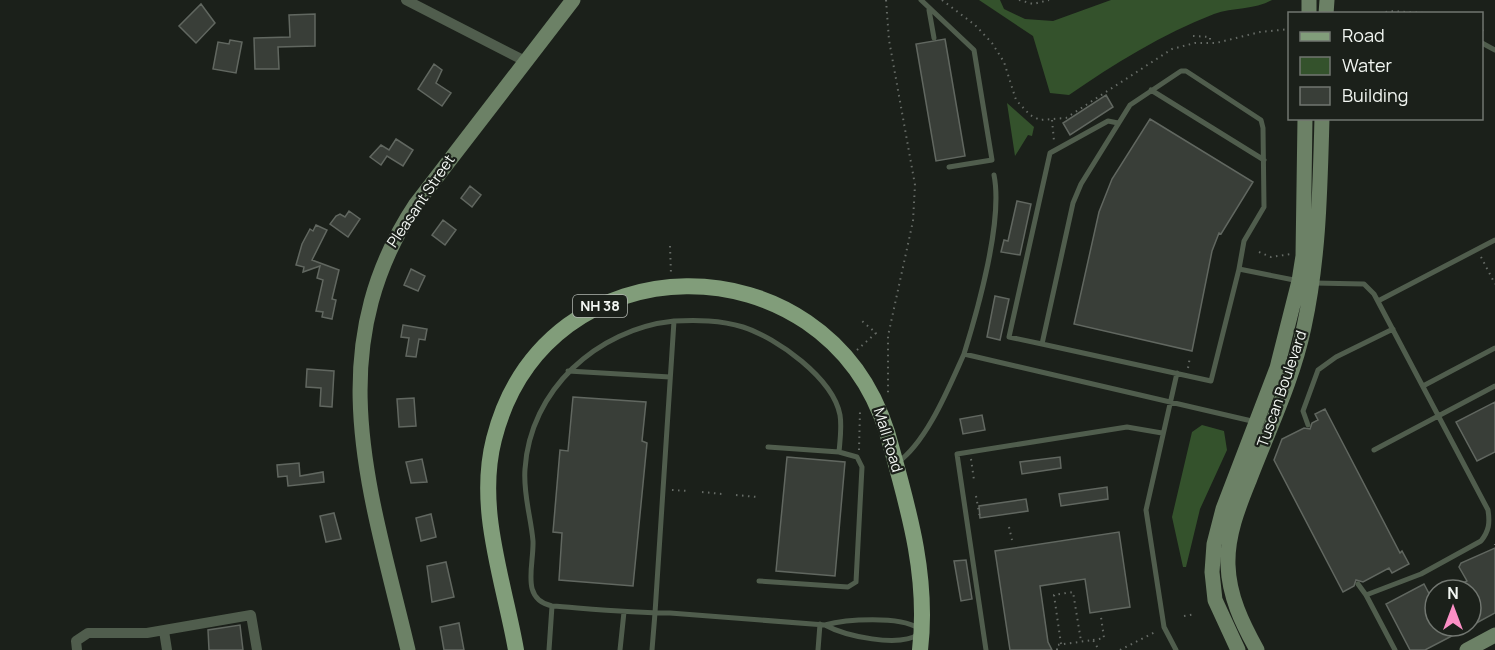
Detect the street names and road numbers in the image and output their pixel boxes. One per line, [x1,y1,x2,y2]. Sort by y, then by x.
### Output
street label: Pleasant Street [382,150,459,251]
road number: NH 38 [573,295,627,317]
street label: Tuscan Boulevard [1252,328,1311,450]
street label: Mall Road [869,405,908,475]

